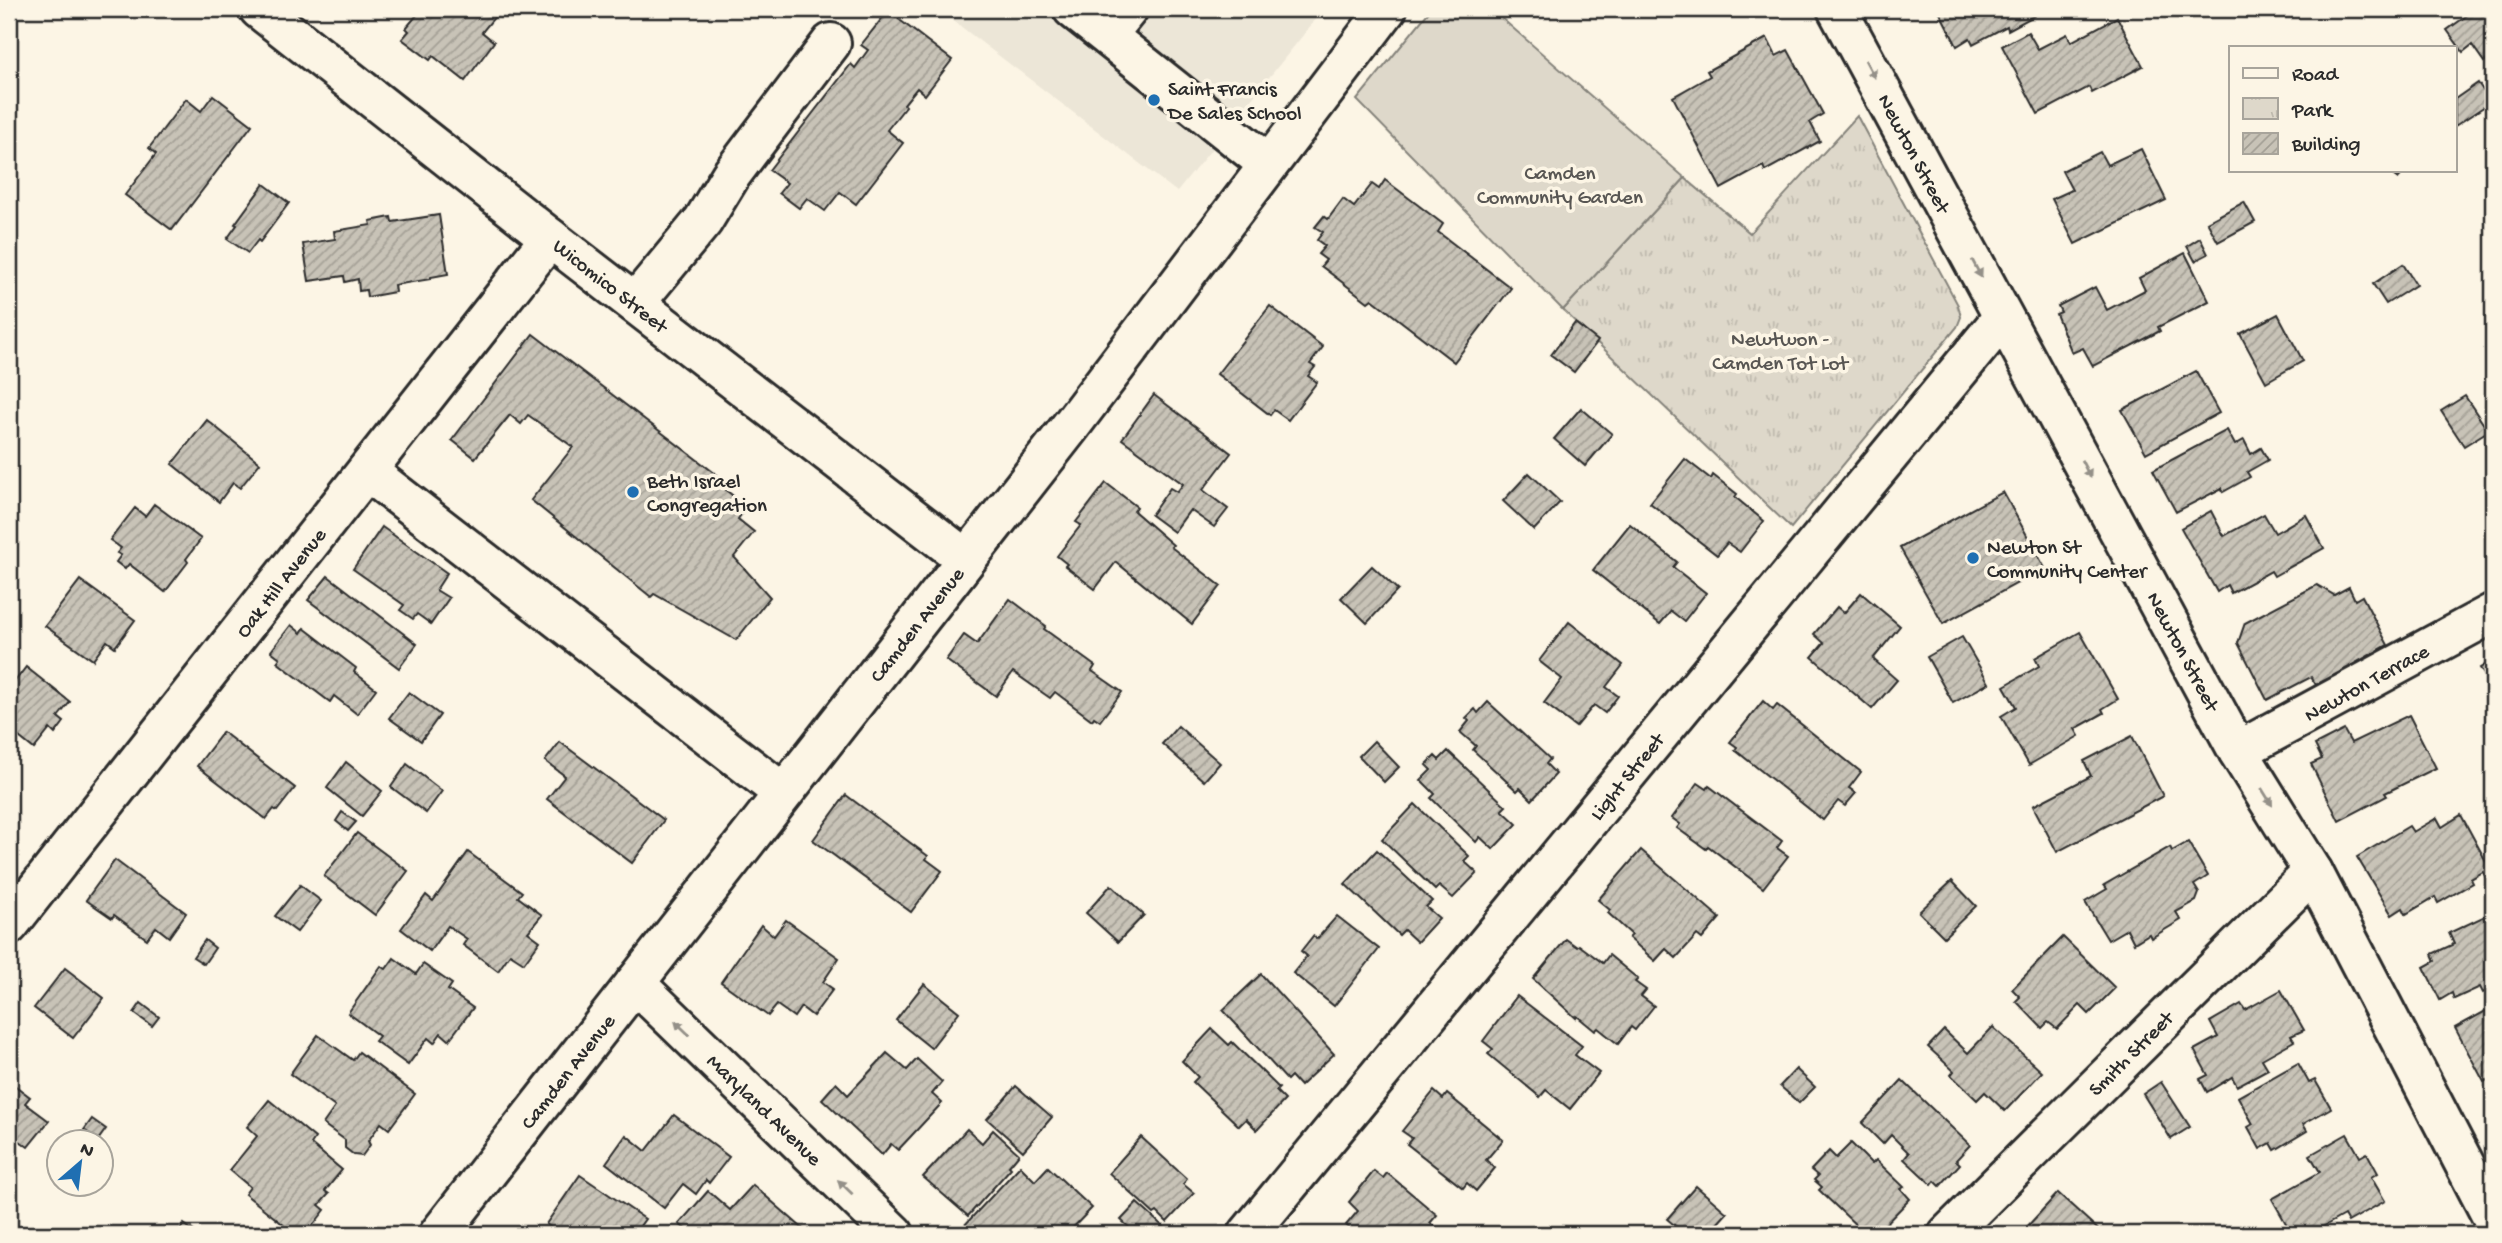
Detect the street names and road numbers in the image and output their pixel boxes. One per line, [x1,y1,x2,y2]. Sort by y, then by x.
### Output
street label: Newton Street [1870,91,1955,221]
street label: Wicomico Street [546,235,673,342]
street label: Oak Hill Avenue [232,523,334,644]
street label: Camden Avenue [866,563,972,689]
street label: Newton Street [2139,589,2224,719]
street label: Newton Terrace [2301,640,2435,730]
street label: Light Street [1586,728,1673,827]
street label: Smith Street [2085,1006,2182,1103]
street label: Camden Avenue [517,1010,623,1136]
street label: Maryland Avenue [700,1050,826,1174]

